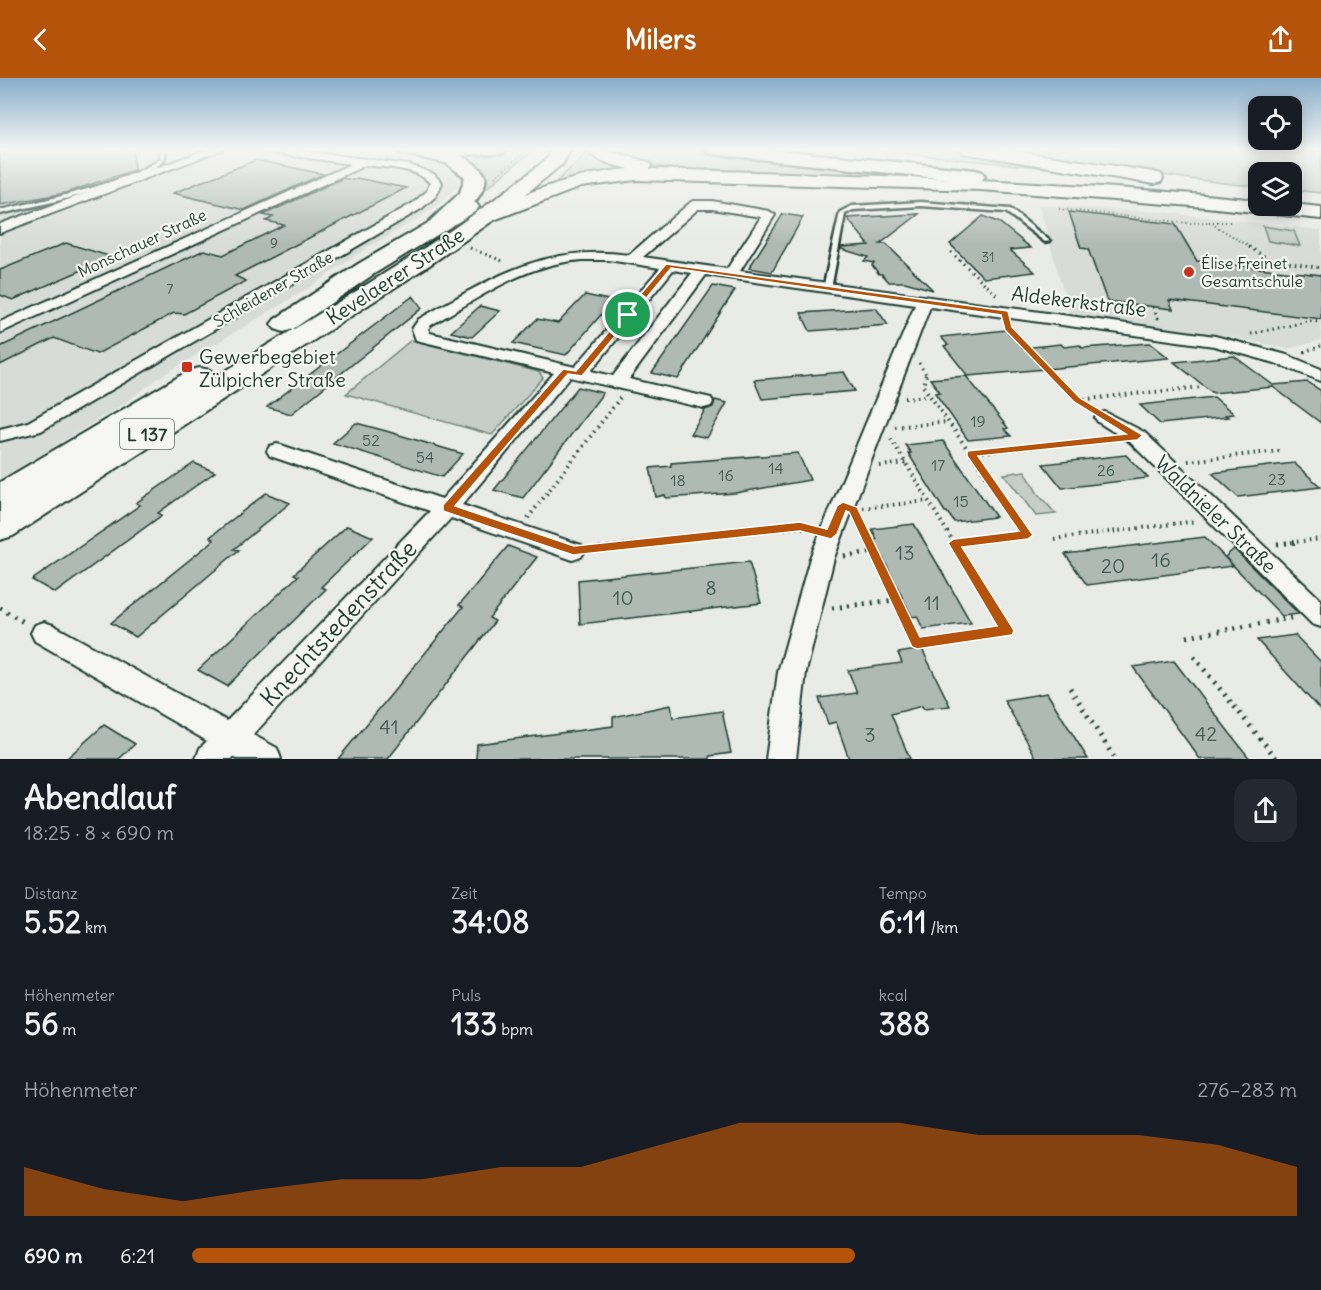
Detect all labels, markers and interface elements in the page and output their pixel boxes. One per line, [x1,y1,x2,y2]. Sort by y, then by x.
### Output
text: Milers [625,22,696,56]
icon: back [24,23,57,56]
icon: share [1264,23,1297,56]
map controls [1248,96,1302,216]
button: locate [1248,96,1302,150]
button: layers [1248,162,1302,216]
street label: Monschauer Straße [74,204,210,282]
street label: Kevelaerer Straße [321,222,469,330]
house number: 9 [270,234,278,252]
street label: Schleidener Straße [210,247,336,331]
house number: 31 [981,248,995,266]
place label: Élise Freinet Gesamtschule [1201,253,1303,291]
marker: Élise Freinet Gesamtschule [1182,265,1196,279]
house number: 7 [167,280,174,298]
street label: Aldekerkstraße [1010,280,1148,322]
pin [602,289,653,340]
icon: arrive [611,298,644,331]
place label: Gewerbegebiet Zülpicher Straße [199,344,346,392]
marker: Gewerbegebiet Zülpicher Straße [180,360,194,374]
house number: 19 [970,411,986,431]
road number: L 137 [120,419,174,449]
house number: 52 [362,430,380,450]
house number: 54 [416,447,434,467]
street label: Waldnieler Straße [1150,450,1282,578]
house number: 17 [931,455,945,475]
house number: 14 [768,458,784,478]
house number: 26 [1097,460,1115,480]
house number: 16 [718,465,734,485]
house number: 23 [1268,469,1286,489]
house number: 18 [670,470,686,490]
house number: 15 [953,491,969,511]
street label: Knechtstedenstraße [253,534,423,712]
house number: 13 [895,540,915,565]
house number: 16 [1151,547,1171,572]
house number: 20 [1101,553,1125,578]
house number: 8 [705,575,717,600]
house number: 10 [612,585,634,610]
house number: 11 [924,590,940,615]
house number: 41 [379,714,399,739]
house number: 42 [1195,721,1217,746]
house number: 3 [864,722,876,747]
text: Abendlauf [24,776,176,818]
button: share [1234,779,1297,842]
text: 18:25 · 8 × 690 m [24,820,174,845]
text: Distanz [24,883,78,903]
text: Zeit [451,883,477,903]
text: Tempo [879,883,927,903]
text: 5.52 [24,903,81,941]
text: 34:08 [451,903,530,941]
text: 6:11 [879,903,927,941]
text: km [81,917,107,937]
text: /km [927,917,958,937]
text: Höhenmeter [24,985,115,1005]
text: Puls [451,985,481,1005]
text: kcal [879,985,907,1005]
text: 56 [24,1005,59,1043]
text: 133 [451,1005,497,1043]
text: 388 [879,1005,930,1043]
text: m [59,1019,76,1039]
text: bpm [497,1019,533,1039]
text: Höhenmeter [24,1077,137,1102]
text: 276–283 m [1197,1077,1297,1102]
text: 690 m [24,1243,83,1268]
text: 6:21 [120,1243,155,1268]

